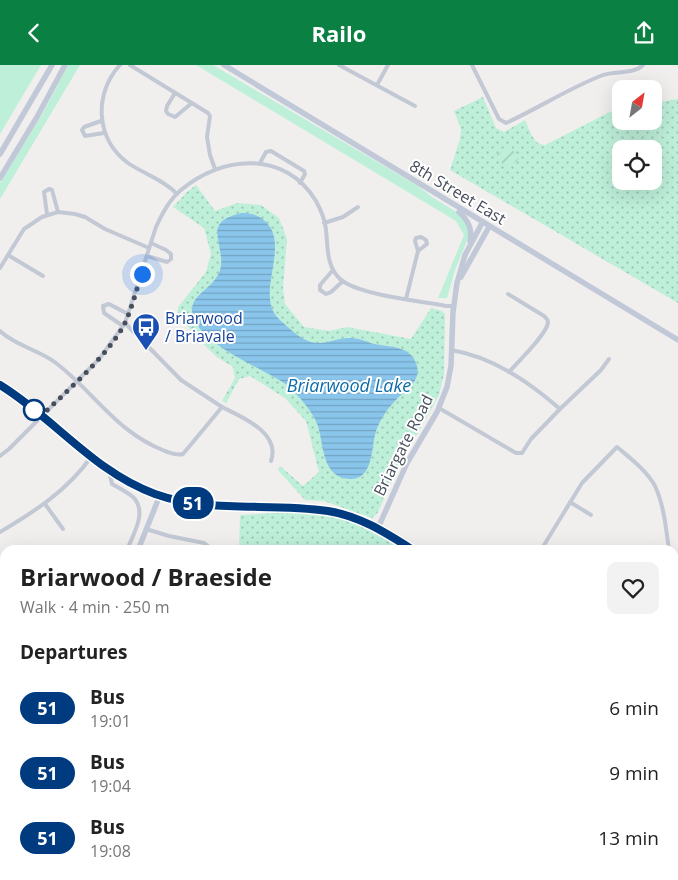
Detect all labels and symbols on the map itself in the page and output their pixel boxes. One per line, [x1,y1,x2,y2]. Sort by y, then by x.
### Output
north arrow [612,80,662,130]
street label: 8th Street East [406,155,511,230]
your location [130,262,155,287]
place label: Briarwood / Briavale [165,307,243,347]
bus stop icon: Briarwood / Briavale [131,312,161,351]
water label: Briarwood Lake [287,373,411,397]
street label: Briargate Road [368,391,438,499]
unlabelled marker [23,399,45,421]
line badge: 51 [170,487,216,519]

